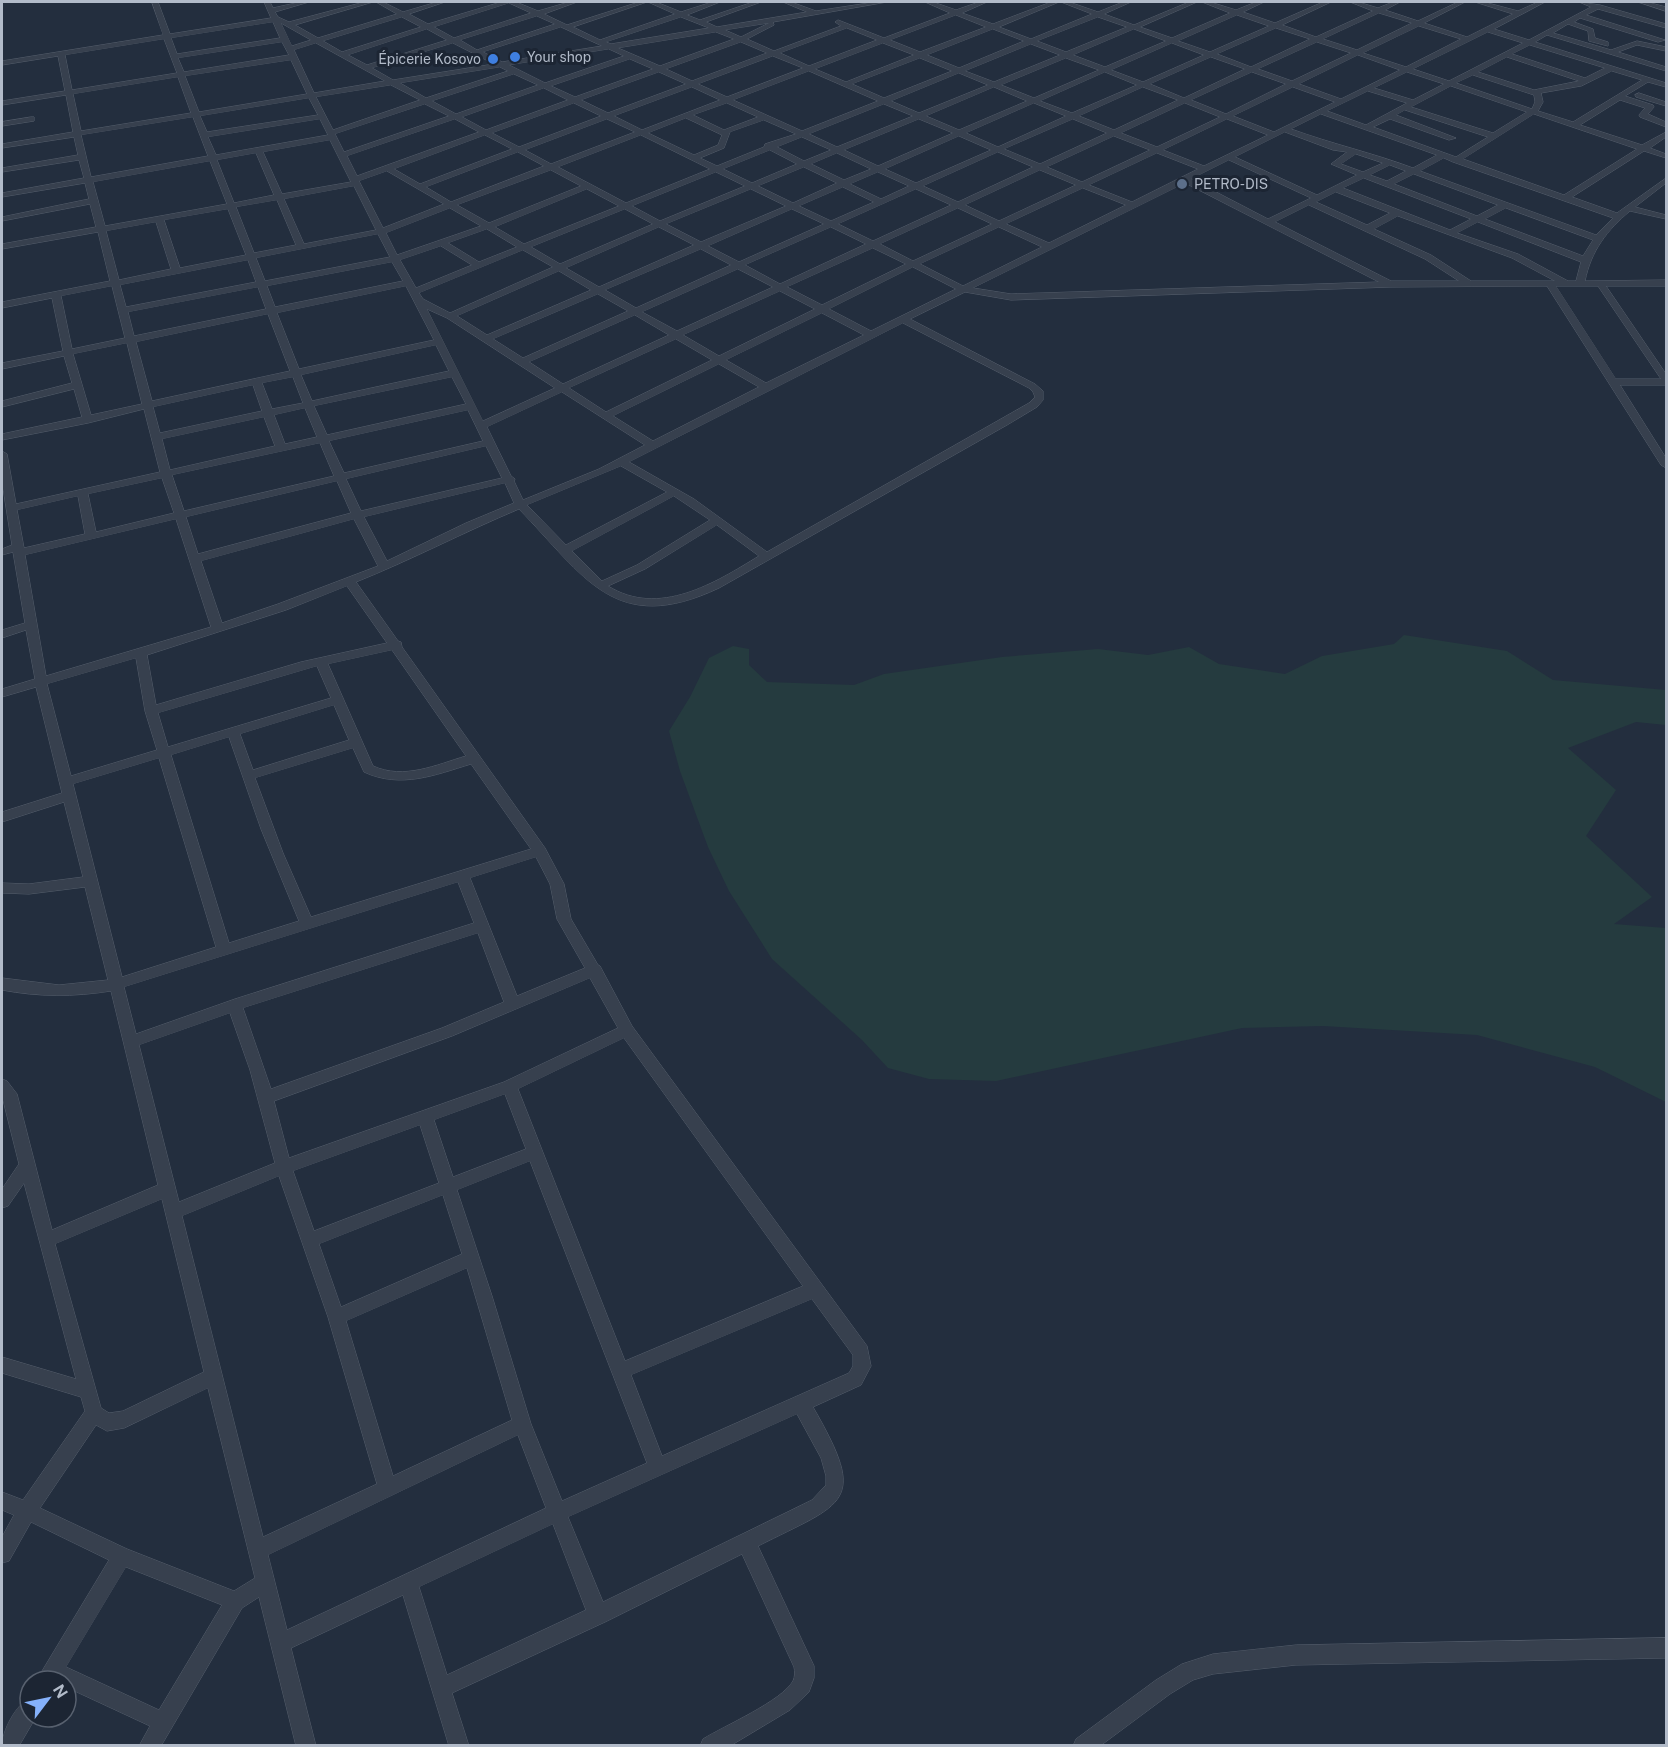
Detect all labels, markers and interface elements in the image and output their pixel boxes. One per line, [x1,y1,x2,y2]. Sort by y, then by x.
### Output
place label: Your shop [527,49,591,65]
place label: Épicerie Kosovo [378,50,481,67]
marker: Your shop [508,50,522,64]
marker: Épicerie Kosovo [486,52,500,66]
place label: PETRO-DIS [1194,176,1268,192]
marker: PETRO-DIS [1175,177,1189,191]
north arrow [18,1669,78,1729]
text: N [49,1681,72,1702]

